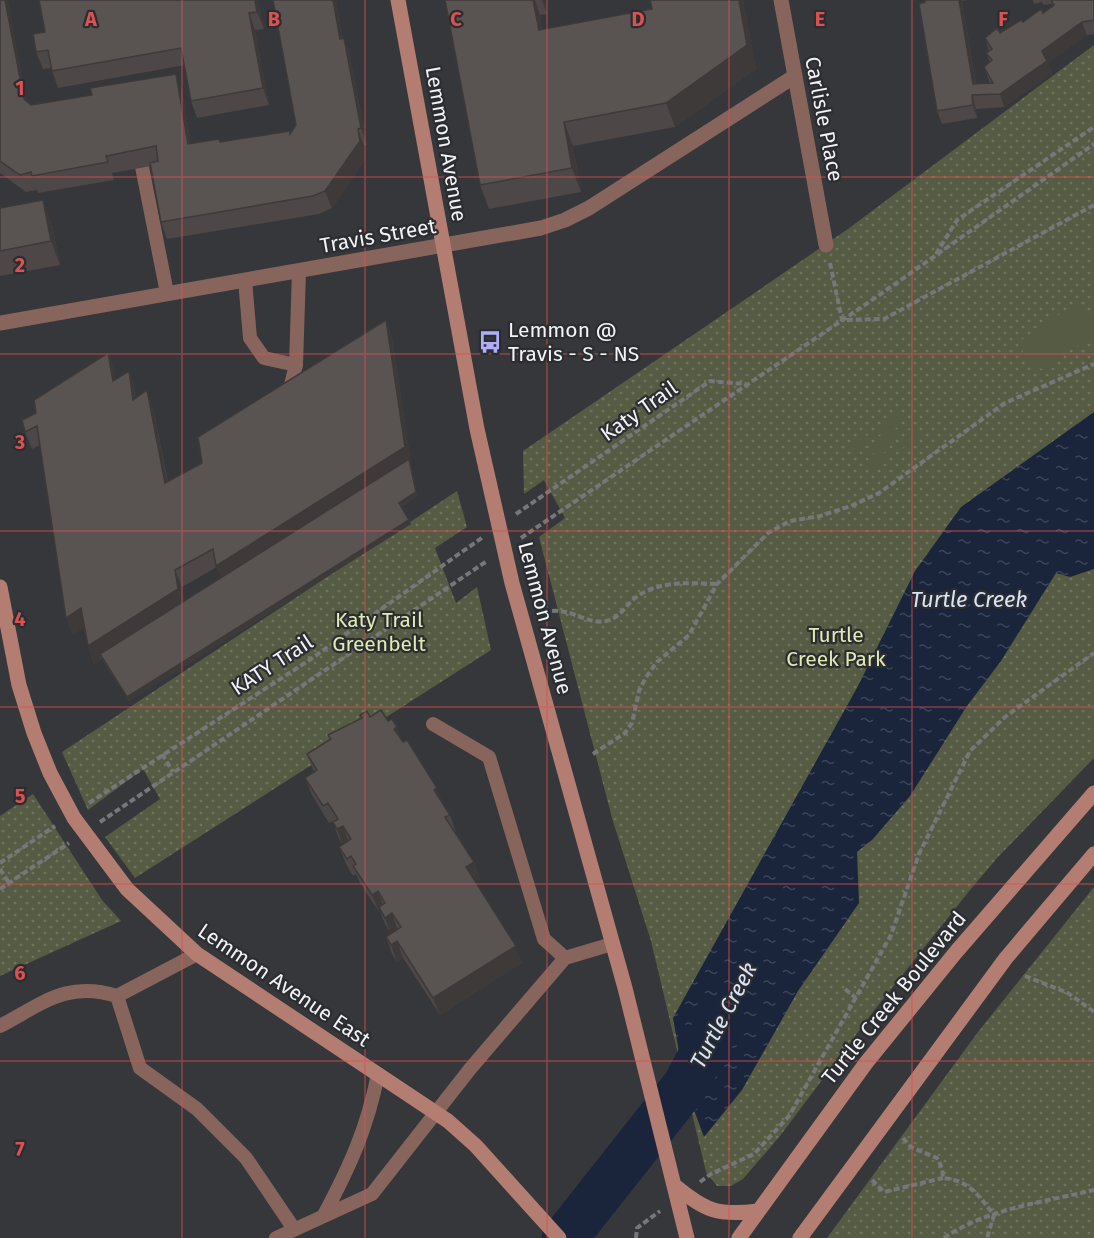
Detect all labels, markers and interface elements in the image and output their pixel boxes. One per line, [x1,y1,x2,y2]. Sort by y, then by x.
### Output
text: A [84,7,98,31]
text: B [268,7,280,31]
text: C [450,7,462,31]
text: D [631,7,645,31]
text: E [815,7,825,31]
text: F [998,7,1008,31]
street label: Carlisle Place [799,54,849,184]
street label: Lemmon Avenue [420,64,472,224]
text: 1 [15,76,25,100]
street label: Travis Street [318,213,438,259]
text: 2 [15,253,25,277]
place label: Lemmon @ Travis - S - NS [508,317,639,367]
bus stop icon: Lemmon @ Travis - S - NS [477,329,503,355]
street label: Katy Trail [595,375,683,447]
text: 3 [14,430,25,454]
street label: Lemmon Avenue [512,539,578,697]
water label: Turtle Creek [911,586,1027,613]
text: 4 [14,607,26,631]
park label: Katy Trail Greenbelt [332,607,426,657]
park label: Turtle Creek Park [786,622,886,672]
street label: KATY Trail [226,629,318,701]
text: 5 [15,784,26,808]
street label: Turtle Creek Boulevard [816,906,972,1090]
street label: Lemmon Avenue East [193,918,375,1053]
water label: Turtle Creek [684,957,763,1073]
text: 6 [14,961,26,985]
text: 7 [15,1137,25,1161]

